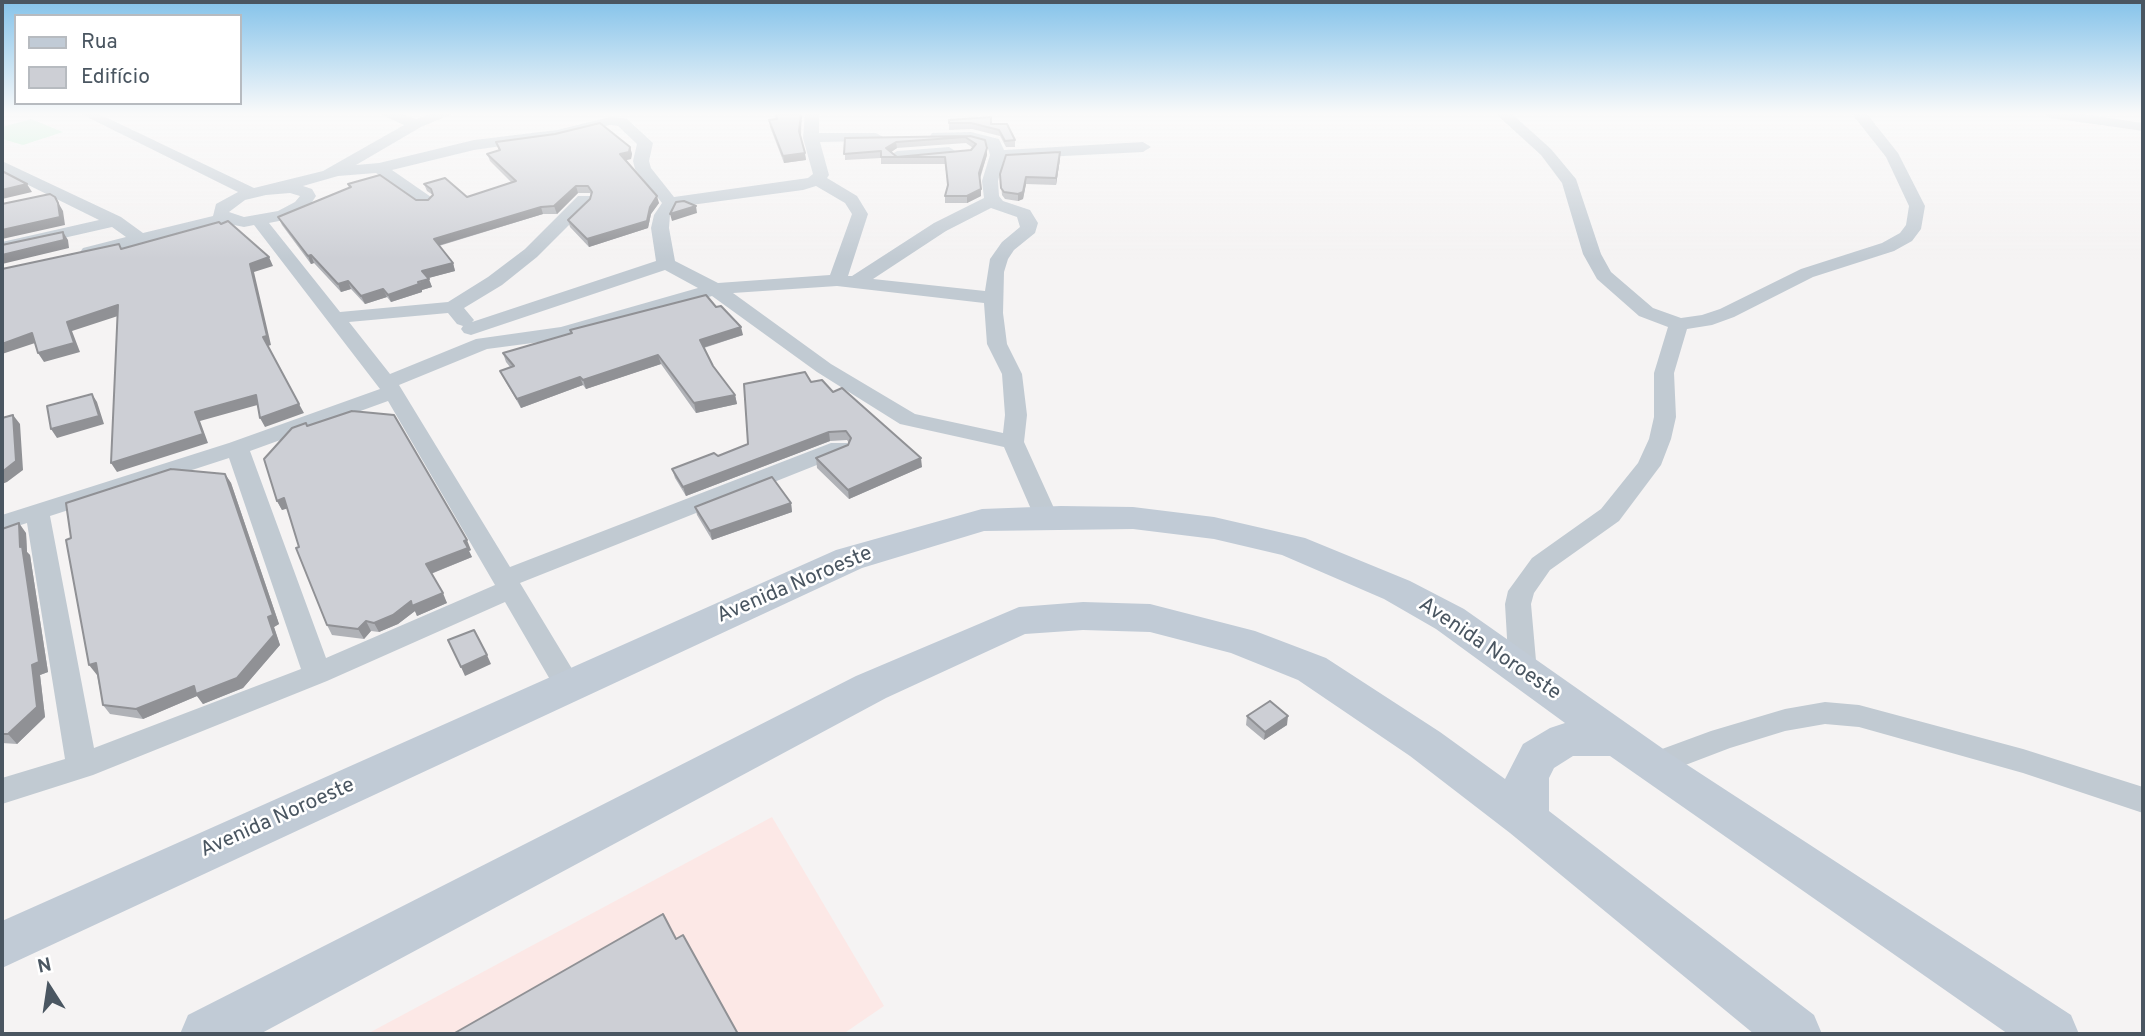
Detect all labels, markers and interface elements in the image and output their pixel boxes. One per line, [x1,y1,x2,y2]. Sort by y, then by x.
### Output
legend [14,14,242,105]
text: Rua [81,29,118,56]
text: Edifício [81,64,150,91]
street label: Avenida Noroeste [714,542,876,630]
street label: Avenida Noroeste [1413,593,1565,707]
street label: Avenida Noroeste [197,774,359,864]
north arrow [14,952,84,1022]
text: N [35,953,54,980]

